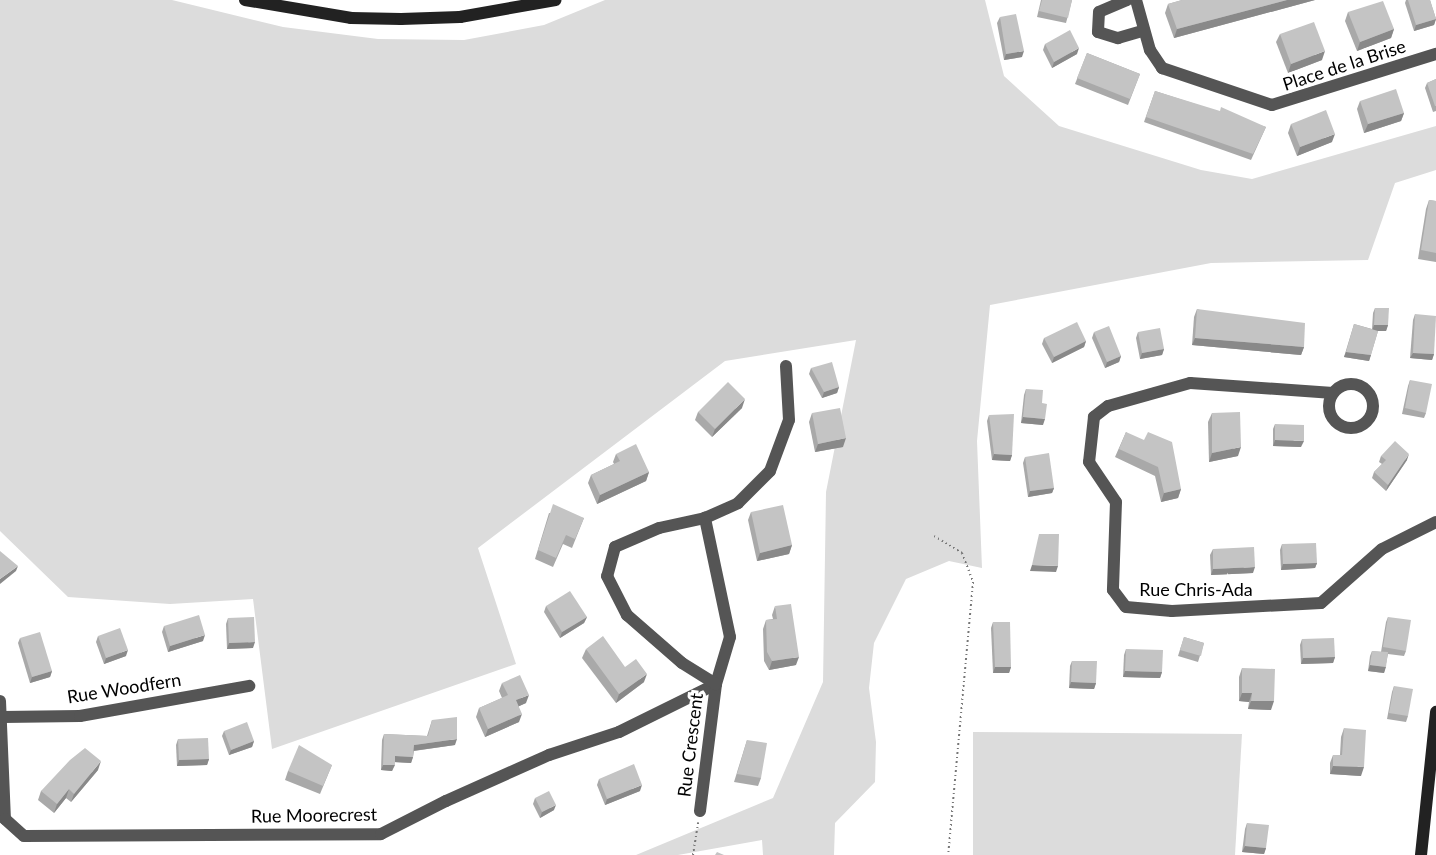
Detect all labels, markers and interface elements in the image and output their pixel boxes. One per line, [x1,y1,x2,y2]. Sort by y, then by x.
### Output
street label: Place de la Brise [1280,35,1408,95]
street label: Rue Chris-Ada [1139,578,1253,600]
street label: Rue Woodfern [65,668,183,708]
street label: Rue Crescent [673,692,707,798]
street label: Rue Moorecrest [251,803,377,827]

